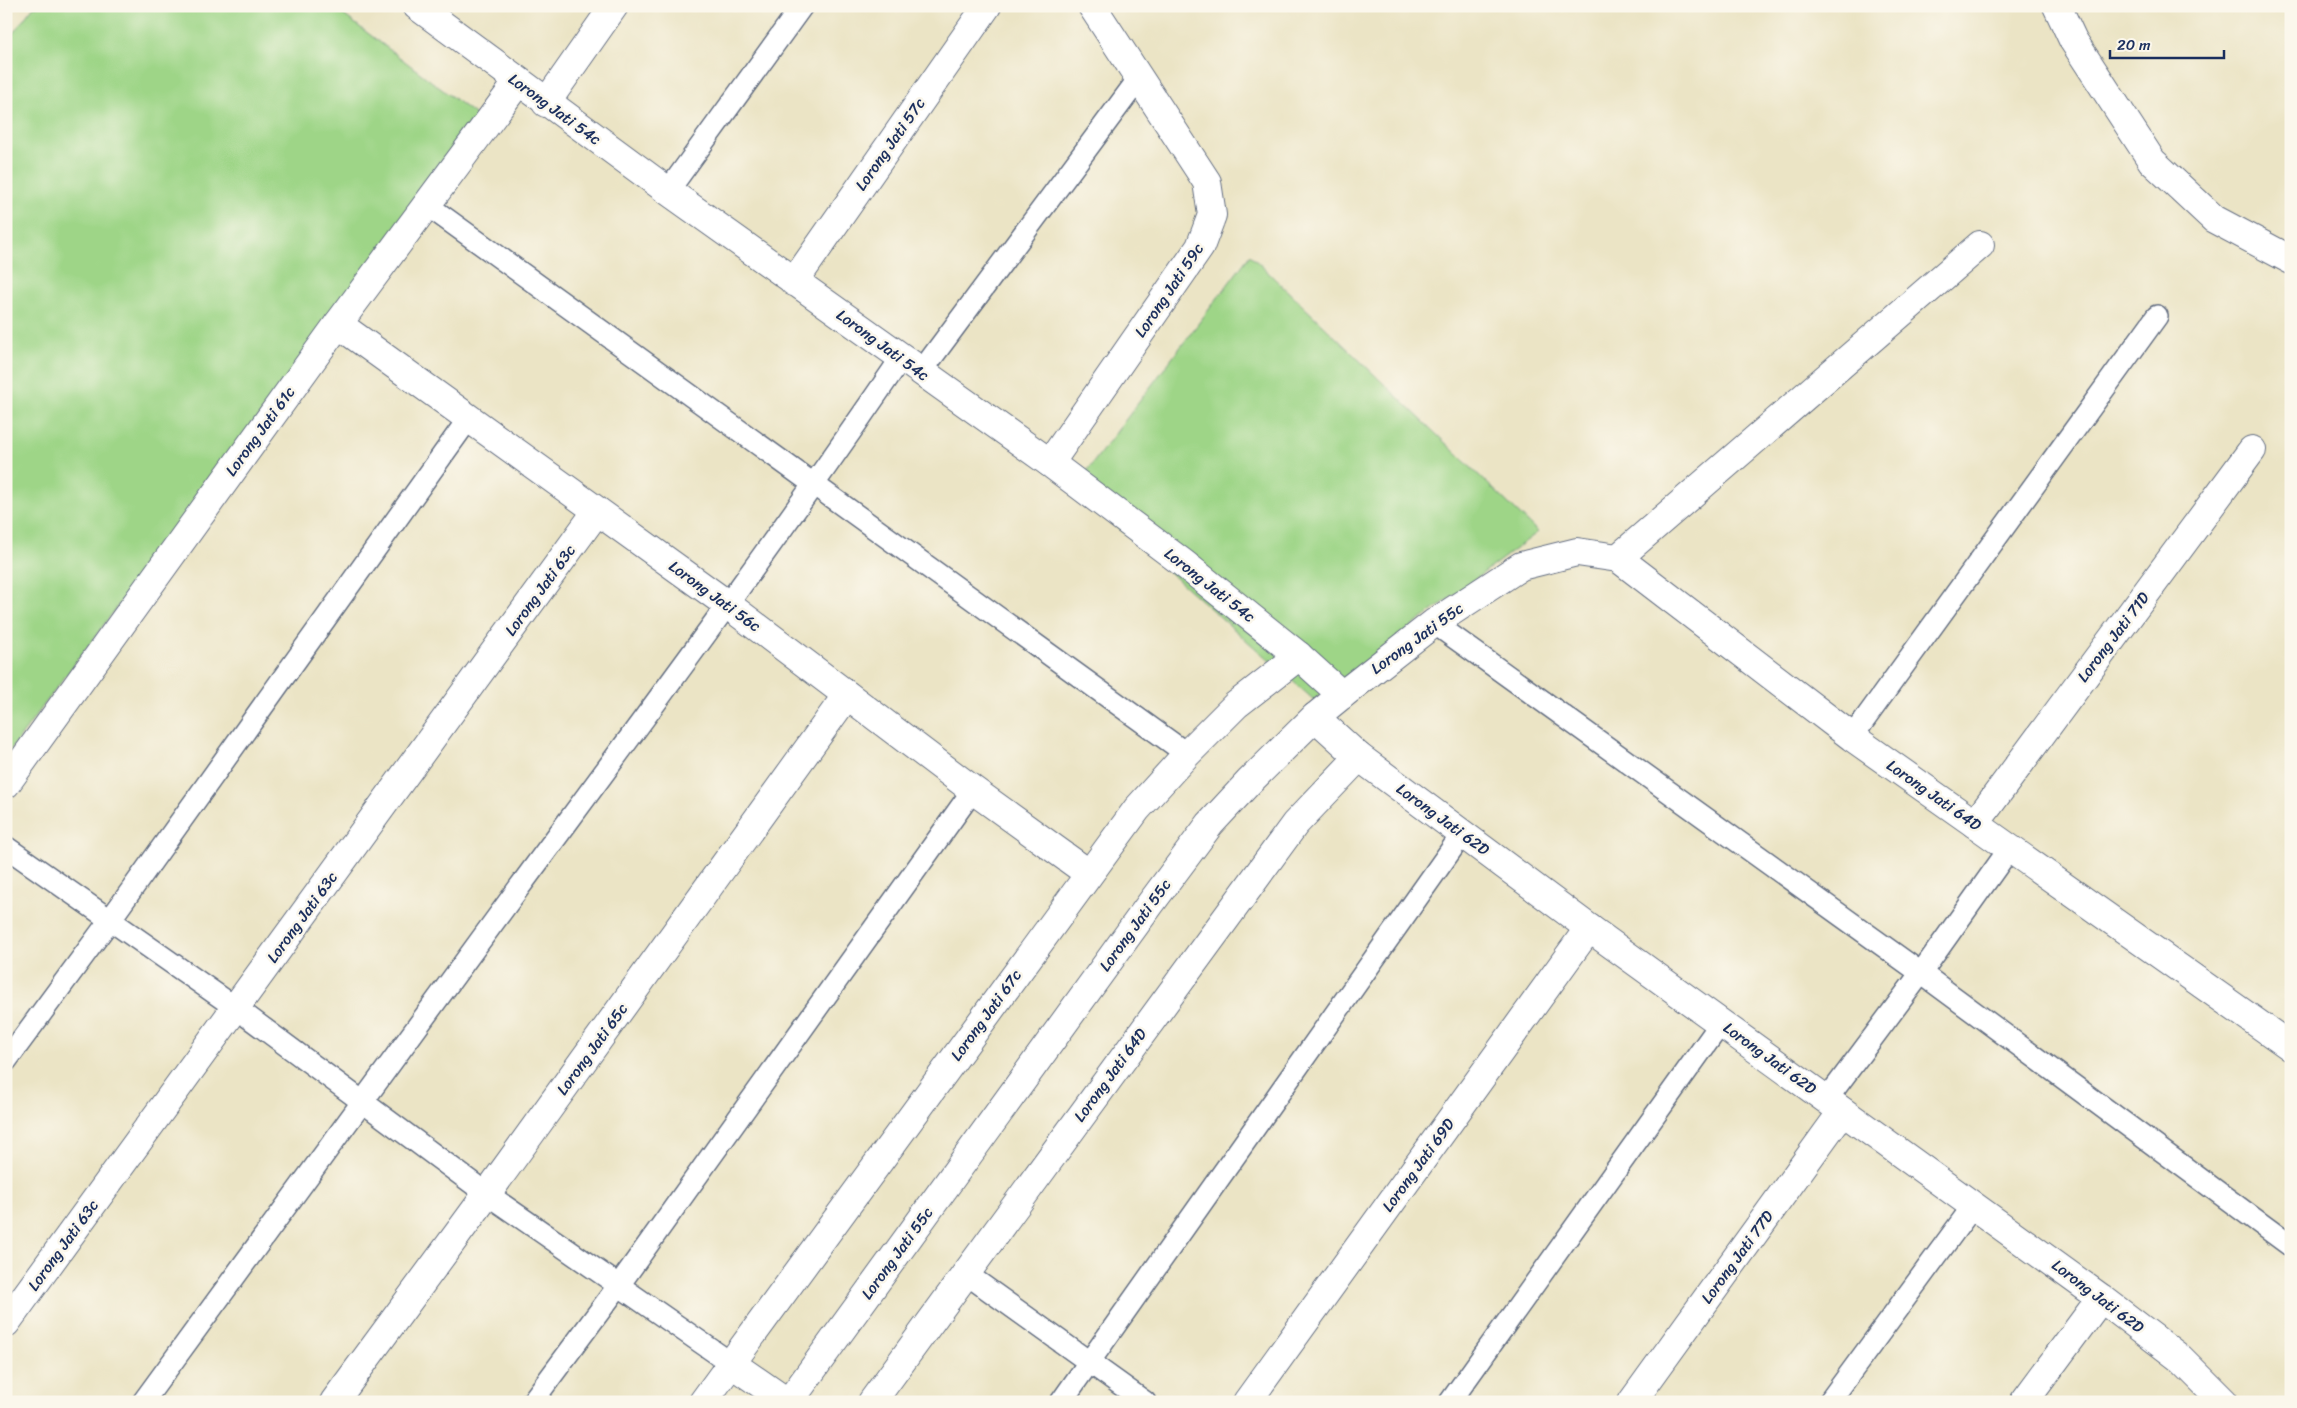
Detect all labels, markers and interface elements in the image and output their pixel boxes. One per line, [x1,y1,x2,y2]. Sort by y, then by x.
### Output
scale bar [2110,28,2223,60]
text: 20 m [2117,32,2151,58]
street label: Lorong Jati 54c [502,65,608,153]
street label: Lorong Jati 57c [847,91,933,197]
street label: Lorong Jati 59c [1126,236,1212,344]
street label: Lorong Jati 54c [830,301,936,389]
street label: Lorong Jati 61c [217,380,303,482]
street label: Lorong Jati 63c [497,538,583,642]
street label: Lorong Jati 54c [1158,540,1262,630]
street label: Lorong Jati 56c [662,552,768,640]
street label: Lorong Jati 71D [2069,585,2157,689]
street label: Lorong Jati 55c [1364,594,1470,682]
street label: Lorong Jati 64D [1880,751,1988,839]
street label: Lorong Jati 62D [1390,775,1496,863]
street label: Lorong Jati 63c [259,865,345,969]
street label: Lorong Jati 55c [1091,872,1179,978]
street label: Lorong Jati 67c [942,963,1030,1067]
street label: Lorong Jati 65c [548,996,636,1102]
street label: Lorong Jati 62D [1717,1014,1823,1102]
street label: Lorong Jati 64D [1066,1021,1155,1128]
street label: Lorong Jati 69D [1374,1111,1463,1218]
street label: Lorong Jati 63c [20,1193,106,1297]
street label: Lorong Jati 55c [853,1200,941,1306]
street label: Lorong Jati 77D [1693,1204,1781,1310]
street label: Lorong Jati 62D [2045,1251,2151,1341]

